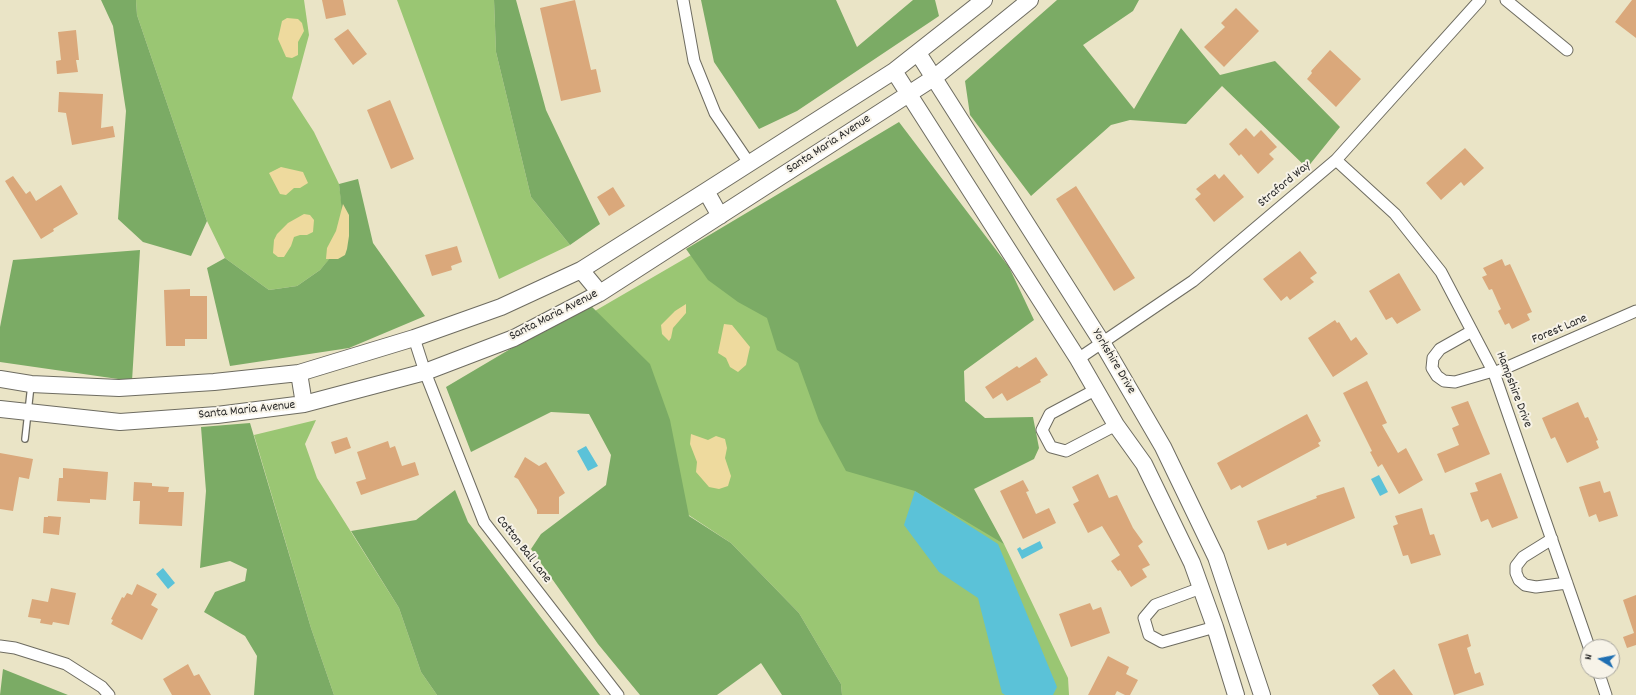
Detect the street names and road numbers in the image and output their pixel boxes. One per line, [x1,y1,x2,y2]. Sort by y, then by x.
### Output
street label: Santa Maria Avenue [784,112,874,178]
street label: Straford Way [1255,158,1315,212]
street label: Santa Maria Avenue [507,287,601,345]
street label: Forest Lane [1530,311,1590,349]
street label: Yorkshire Drive [1087,327,1139,397]
street label: Hampshire Drive [1491,350,1535,430]
street label: Santa Maria Avenue [198,398,296,424]
street label: Cotton Ball Lane [492,513,554,587]

